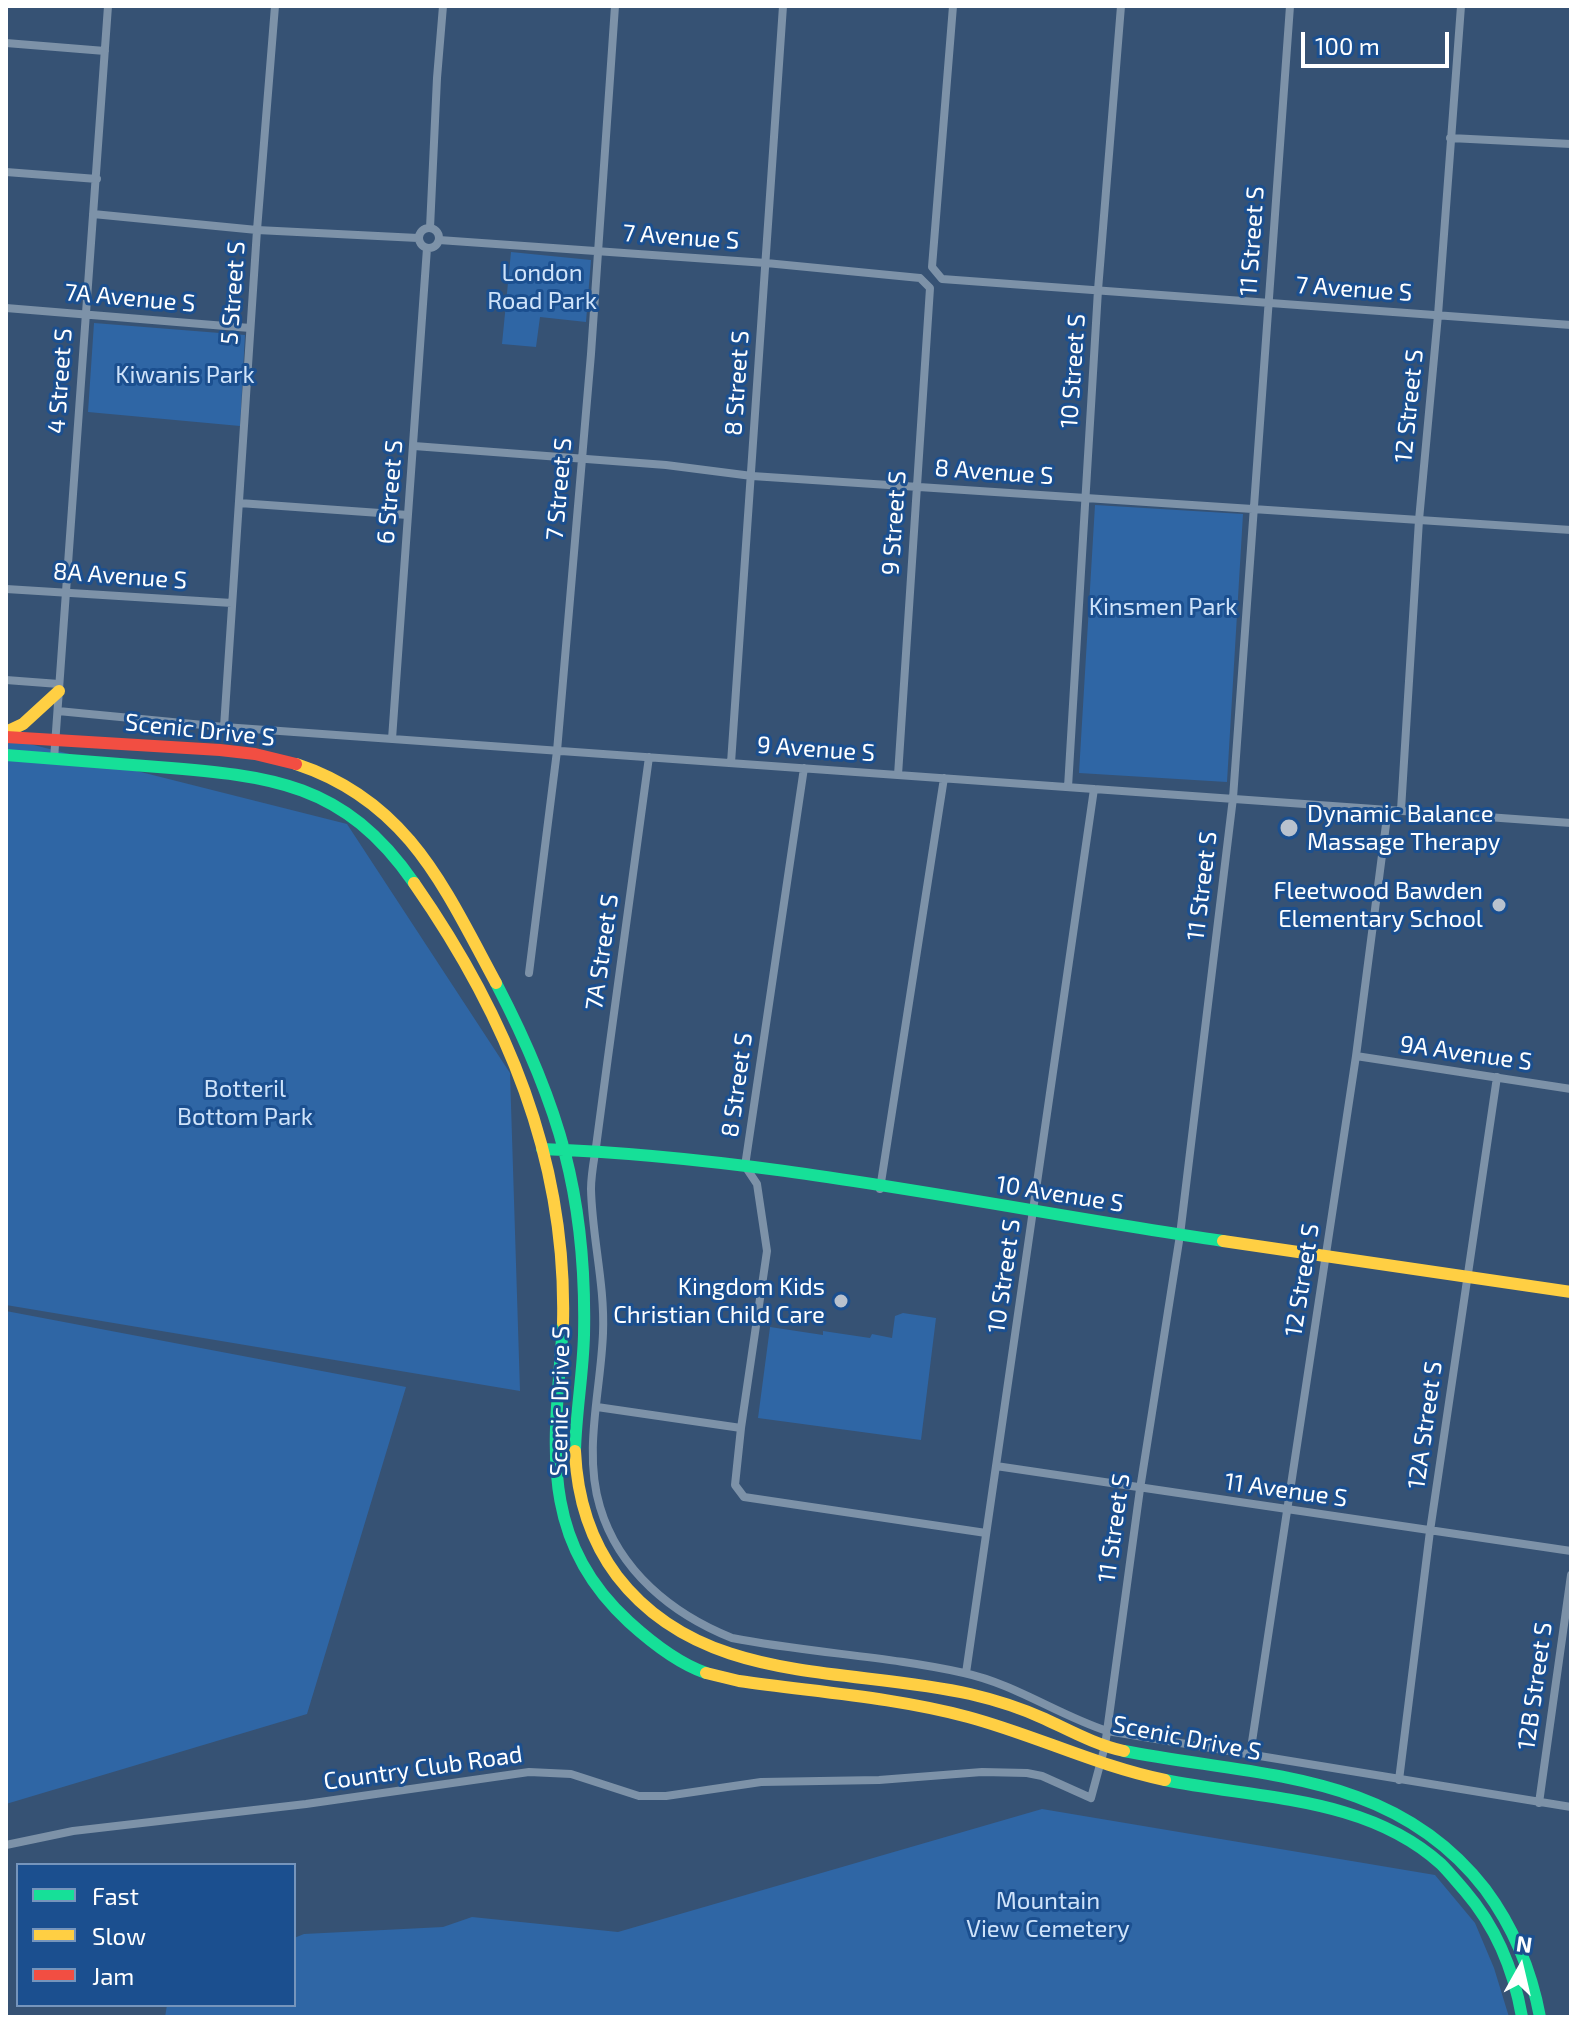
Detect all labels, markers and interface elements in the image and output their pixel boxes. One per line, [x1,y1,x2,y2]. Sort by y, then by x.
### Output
scale bar [1305,16,1453,66]
text: 100 m [1315,31,1380,60]
street label: 11 Street S [1234,185,1270,297]
street label: 7 Avenue S [622,219,740,255]
street label: 5 Street S [215,240,251,346]
park label: London Road Park [487,259,597,315]
street label: 7 Avenue S [1295,271,1413,307]
street label: 7A Avenue S [63,278,197,318]
street label: 10 Street S [1055,313,1091,429]
street label: 4 Street S [42,327,78,435]
street label: 8 Street S [719,329,755,437]
street label: 12 Street S [1389,348,1429,464]
park label: Kiwanis Park [115,361,255,389]
street label: 7 Street S [540,436,578,542]
street label: 6 Street S [371,439,409,545]
street label: 8 Avenue S [934,453,1054,491]
street label: 9 Street S [876,470,912,576]
street label: 8A Avenue S [52,557,188,595]
park label: Kinsmen Park [1089,593,1237,621]
street label: Scenic Drive S [124,708,276,752]
street label: 9 Avenue S [756,731,876,767]
place label: Dynamic Balance Massage Therapy [1307,800,1500,856]
marker: Dynamic Balance Massage Therapy [1278,817,1300,839]
street label: 11 Street S [1181,830,1223,942]
place label: Fleetwood Bawden Elementary School [1274,877,1483,933]
street label: 7A Street S [580,892,624,1012]
marker: Fleetwood Bawden Elementary School [1490,896,1508,914]
street label: 9A Avenue S [1398,1029,1534,1077]
street label: 8 Street S [715,1031,759,1139]
park label: Botteril Bottom Park [177,1075,313,1131]
street label: 10 Avenue S [994,1170,1126,1218]
street label: 10 Street S [982,1217,1026,1335]
street label: 12 Street S [1279,1221,1325,1339]
place label: Kingdom Kids Christian Child Care [613,1273,825,1329]
marker: Kingdom Kids Christian Child Care [832,1292,850,1310]
street label: Scenic Drive S [544,1325,576,1477]
street label: 12A Street S [1402,1359,1448,1491]
street label: 11 Avenue S [1223,1467,1349,1513]
street label: 11 Street S [1092,1472,1136,1584]
street label: 12B Street S [1512,1620,1558,1752]
street label: Scenic Drive S [1110,1709,1264,1767]
street label: Country Club Road [322,1740,524,1796]
legend [16,1863,296,2007]
text: Fast [92,1881,139,1910]
park label: Mountain View Cemetery [966,1887,1130,1943]
text: Slow [92,1921,146,1950]
north arrow [1481,1927,1561,2007]
text: N [1515,1929,1534,1957]
text: Jam [92,1961,134,1990]

